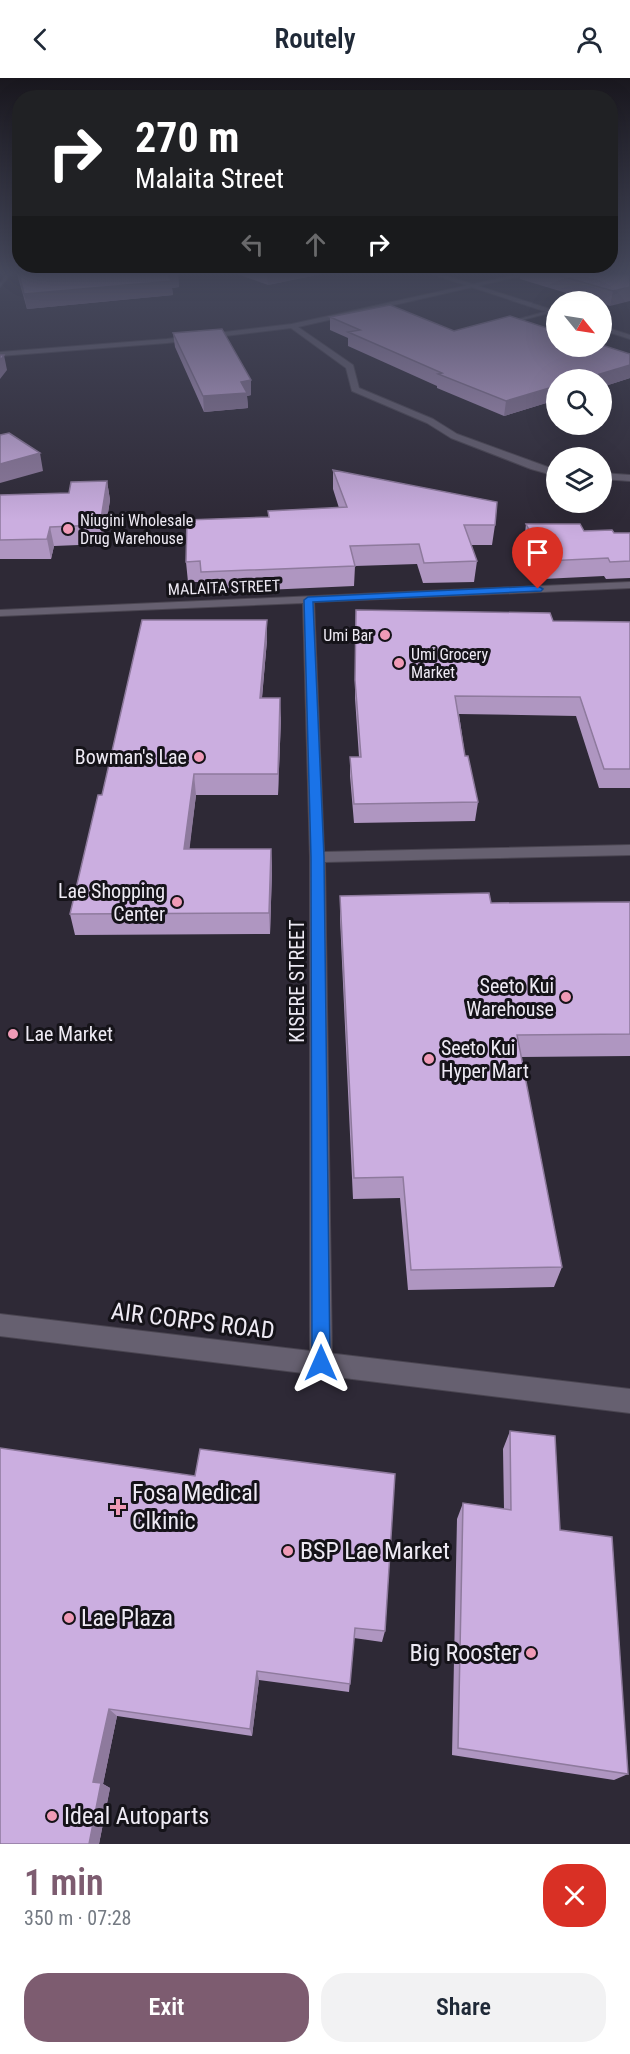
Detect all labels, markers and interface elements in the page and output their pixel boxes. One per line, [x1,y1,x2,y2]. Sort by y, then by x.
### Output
icon: back [24,23,57,56]
text: Routely [274,23,356,55]
icon: person [573,23,606,56]
text: 270 m [135,113,240,162]
icon: right [36,114,114,192]
text: Malaita Street [135,163,284,195]
icon: left [236,228,269,261]
icon: ahead [299,228,332,261]
icon: right [362,228,395,261]
north arrow [546,291,612,357]
map controls [546,291,612,513]
button: search [546,369,612,435]
button: layers [546,447,612,513]
place label: Niugini Wholesale Drug Warehouse [80,511,193,548]
marker: Niugini Wholesale Drug Warehouse [61,522,75,536]
pin [512,527,563,589]
icon: arrive [521,536,554,569]
street label: MALAITA STREET [168,576,280,599]
place label: Umi Bar [323,626,373,645]
marker: Umi Bar [378,628,392,642]
place label: Umi Grocery Market [411,645,488,682]
marker: Umi Grocery Market [392,656,406,670]
place label: Bowman's Lae [75,745,187,769]
marker: Bowman's Lae [192,750,206,764]
place label: Lae Shopping Center [58,879,165,926]
marker: Lae Shopping Center [170,895,184,909]
street label: KISERE STREET [285,919,309,1043]
place label: Seeto Kui Warehouse [466,974,554,1021]
marker: Seeto Kui Warehouse [559,990,573,1004]
place label: Lae Market [25,1022,113,1046]
marker: Lae Market [6,1027,20,1041]
place label: Seeto Kui Hyper Mart [441,1036,529,1083]
marker: Seeto Kui Hyper Mart [422,1052,436,1066]
street label: AIR CORPS ROAD [110,1297,276,1345]
position arrow [289,1331,353,1395]
place label: Fosa Medical Clkinic [132,1479,258,1535]
marker: Fosa Medical Clkinic [109,1498,127,1516]
place label: BSP Lae Market [300,1537,450,1565]
marker: BSP Lae Market [281,1544,295,1558]
place label: Lae Plaza [81,1604,173,1632]
marker: Lae Plaza [62,1611,76,1625]
place label: Big Rooster [410,1639,519,1667]
marker: Big Rooster [524,1646,538,1660]
place label: Ideal Autoparts [64,1802,209,1830]
marker: Ideal Autoparts [45,1809,59,1823]
text: 1 min [24,1862,104,1904]
button: close [543,1864,606,1927]
text: 350 m · 07:28 [24,1906,131,1930]
button: Exit [24,1973,309,2042]
button: Share [321,1973,606,2042]

